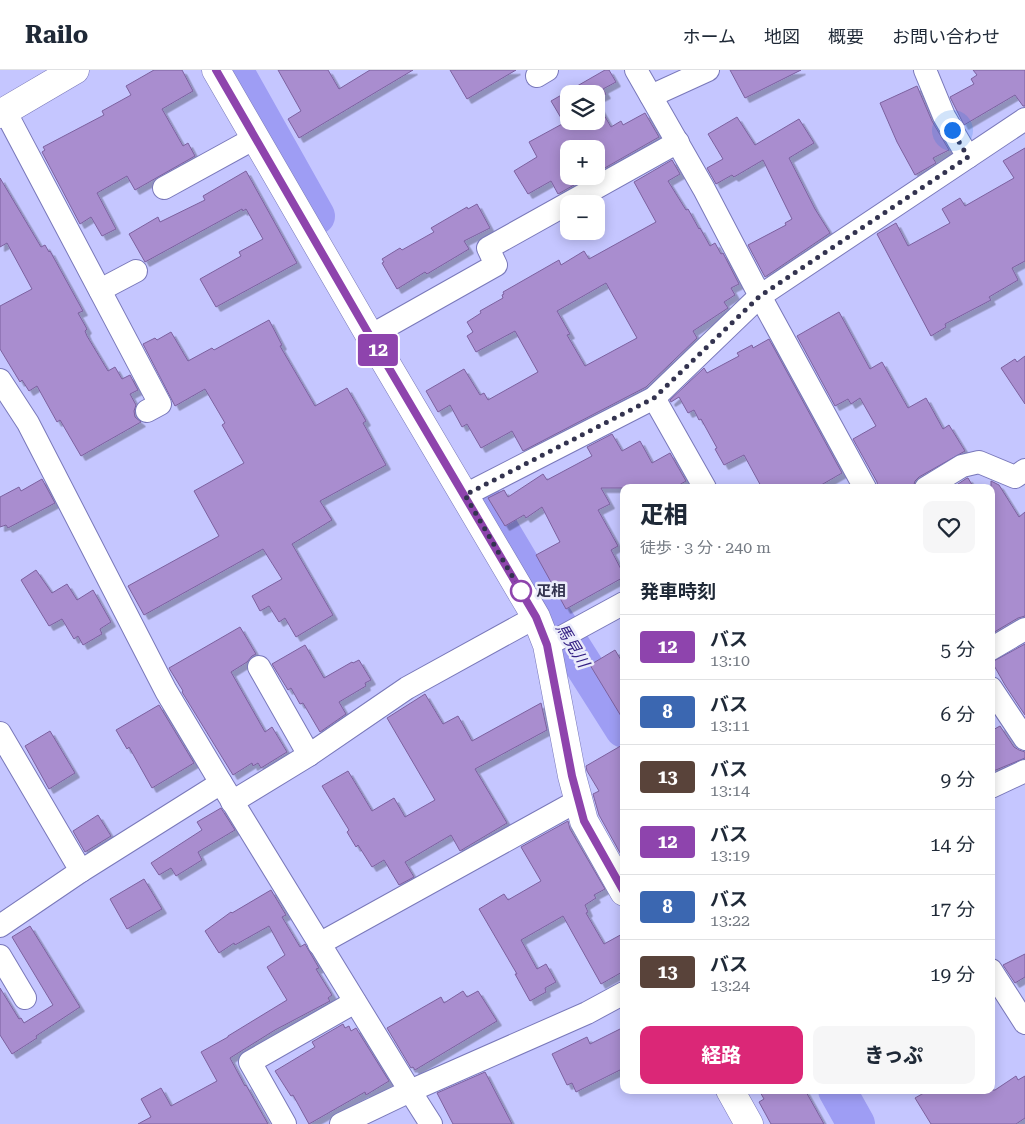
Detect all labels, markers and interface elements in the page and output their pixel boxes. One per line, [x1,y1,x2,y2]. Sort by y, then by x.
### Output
text: Railo [25,21,88,49]
text: ホーム [683,26,736,47]
text: 地図 [764,26,800,47]
text: 概要 [828,26,864,47]
text: お問い合わせ [892,26,1000,47]
map controls [560,85,605,240]
button: layers [560,85,605,130]
your location [940,118,965,143]
button: + [560,140,605,185]
button: − [560,195,605,240]
line badge: 12 [356,334,400,366]
text: 12 [368,339,388,360]
text: 疋相 [640,501,688,529]
button: heart [923,501,975,553]
text: 徒歩 · 3 分 · 240 m [640,538,771,557]
marker: 疋相 [510,580,532,602]
text: 発車時刻 [640,580,716,603]
place label: 疋相 [536,582,566,600]
water label: 馬見川 [552,620,594,672]
text: バス [710,628,748,651]
text: 12 [657,636,678,657]
text: 5 分 [941,638,975,661]
text: 13:10 [710,651,750,670]
text: バス [710,693,748,716]
text: 8 [662,701,673,722]
text: 6 分 [941,703,975,726]
text: 13:11 [710,716,750,735]
text: バス [710,758,748,781]
text: 13 [657,766,678,787]
text: 9 分 [941,768,975,791]
text: 13:14 [710,781,750,800]
text: バス [710,823,748,846]
text: 12 [657,831,678,852]
text: 14 分 [930,833,975,856]
text: 13:19 [710,846,750,865]
text: バス [710,888,748,911]
text: 8 [662,896,673,917]
text: 17 分 [930,898,975,921]
text: 13:22 [710,911,750,930]
text: バス [710,953,748,976]
text: 13 [657,961,678,982]
text: 19 分 [930,963,975,986]
text: 13:24 [710,976,750,995]
button: 経路 [640,1026,803,1084]
button: きっぷ [813,1026,975,1084]

